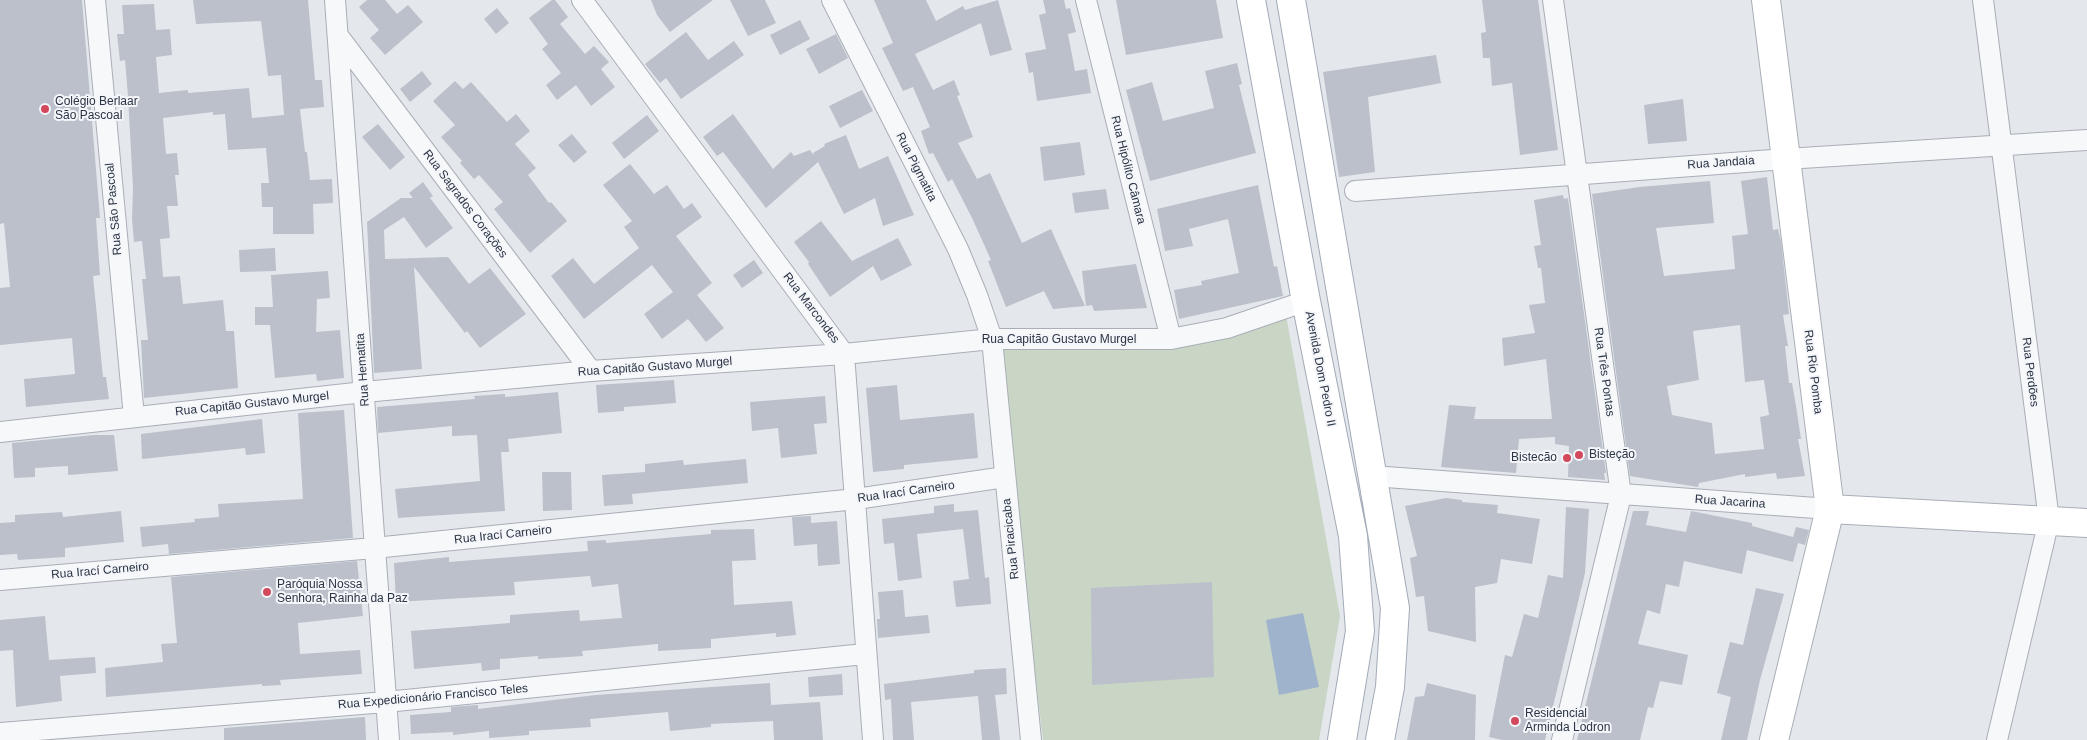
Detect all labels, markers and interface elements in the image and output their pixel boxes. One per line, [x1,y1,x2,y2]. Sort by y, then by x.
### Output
place label: Colégio Berlaar São Pascoal [55,95,138,123]
marker: Colégio Berlaar São Pascoal [39,103,51,115]
street label: Rua Hipólito Câmara [1108,114,1148,226]
street label: Rua Pigmatita [892,130,940,204]
street label: Rua Sagrados Corações [420,147,510,261]
street label: Rua Jandaia [1687,153,1755,173]
street label: Rua São Pascoal [103,162,125,256]
street label: Rua Marcondes [780,270,842,346]
street label: Avenida Dom Pedro II [1302,310,1338,428]
street label: Rua Três Pontas [1591,327,1617,417]
street label: Rua Rio Pomba [1801,329,1825,415]
street label: Rua Hematita [353,333,373,407]
street label: Rua Capitão Gustavo Murgel [982,333,1136,347]
street label: Rua Perdões [2019,336,2041,408]
street label: Rua Capitão Gustavo Murgel [577,354,733,380]
street label: Rua Capitão Gustavo Murgel [174,389,330,419]
place label: Bisteção [1589,448,1635,462]
marker: Bisteção [1573,449,1585,461]
place label: Bistecão [1511,451,1557,465]
marker: Bistecão [1561,452,1573,464]
street label: Rua Irací Carneiro [856,478,956,506]
street label: Rua Jacarina [1694,492,1766,512]
street label: Rua Piracicaba [1000,498,1022,580]
street label: Rua Irací Carneiro [453,523,553,547]
street label: Rua Irací Carneiro [51,560,149,582]
place label: Paróquia Nossa Senhora, Rainha da Paz [277,578,408,606]
marker: Paróquia Nossa Senhora, Rainha da Paz [261,586,273,598]
street label: Rua Expedicionário Francisco Teles [337,682,529,712]
place label: Residencial Arminda Lodron [1525,707,1610,735]
marker: Residencial Arminda Lodron [1509,715,1521,727]

